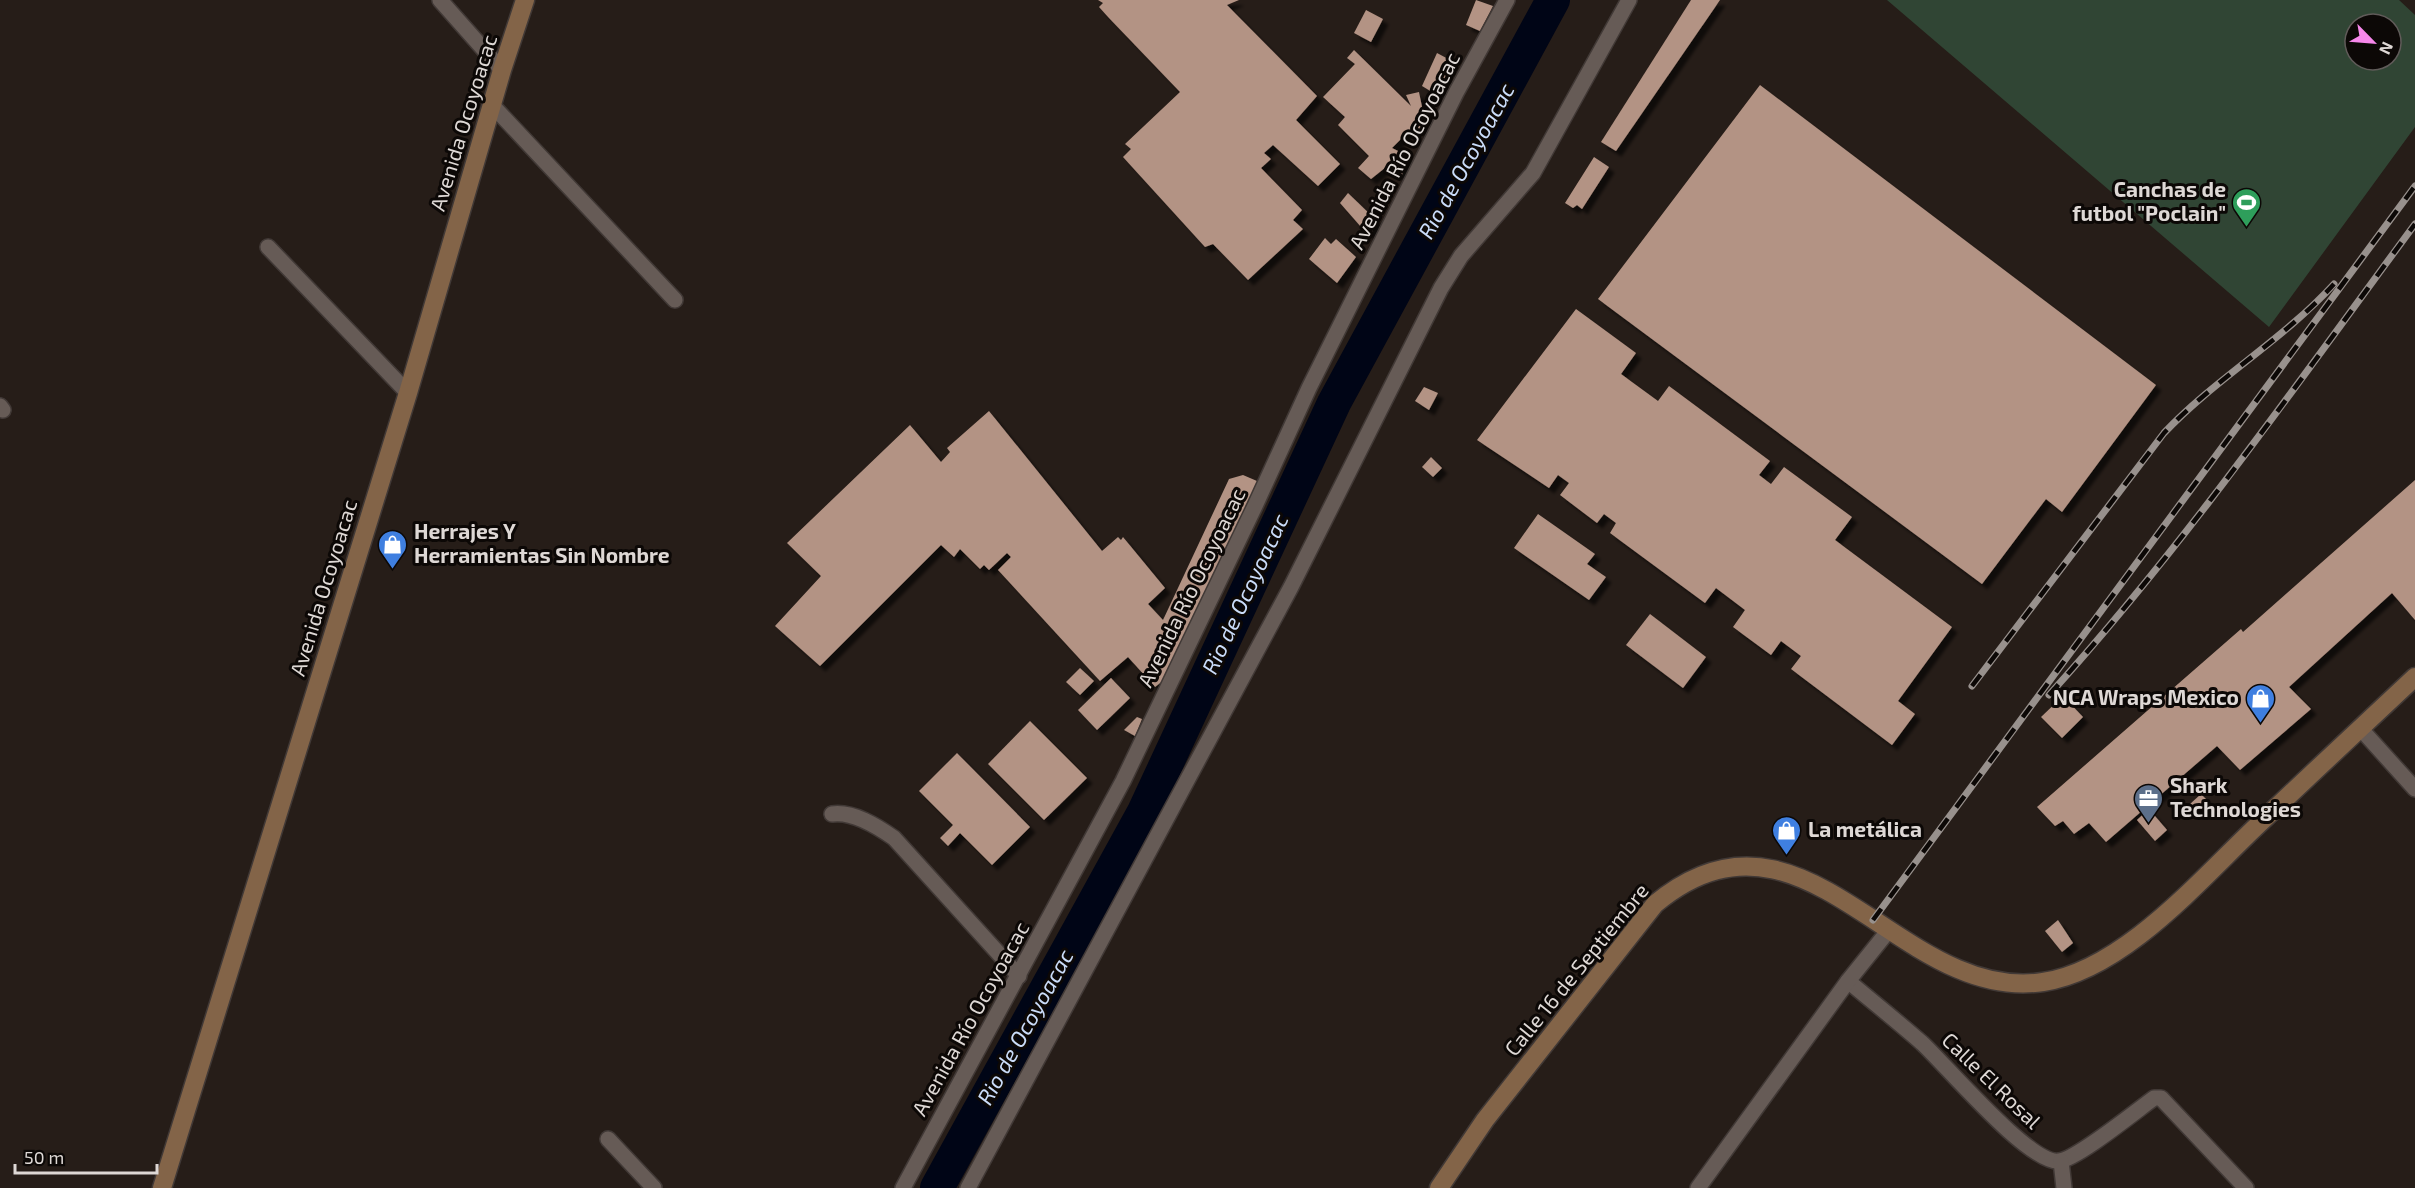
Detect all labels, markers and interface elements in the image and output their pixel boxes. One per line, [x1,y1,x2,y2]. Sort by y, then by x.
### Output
north arrow [2343,12,2403,72]
street label: Avenida Ocoyoacac [424,31,501,214]
text: N [2376,39,2398,58]
street label: Avenida Río Ocoyoacac [1343,48,1464,253]
water label: Rio de Ocoyoacac [1412,78,1520,243]
place label: Canchas de futbol "Poclain" [2072,176,2226,225]
sports icon: Canchas de futbol "Poclain" [2231,186,2263,228]
street label: Avenida Río Ocoyoacac [1132,484,1250,691]
street label: Avenida Ocoyoacac [284,496,361,679]
water label: Rio de Ocoyoacac [1196,509,1294,678]
place label: Herrajes Y Herramientas Sin Nombre [414,518,670,567]
shop icon: Herrajes Y Herramientas Sin Nombre [377,528,409,570]
shop icon: NCA Wraps Mexico [2244,682,2276,724]
place label: NCA Wraps Mexico [2053,684,2239,709]
place label: Shark Technologies [2170,772,2301,821]
office icon: Shark Technologies [2133,782,2165,824]
shop icon: La metálica [1771,814,1803,856]
place label: La metálica [1808,816,1922,841]
street label: Calle 16 de Septiembre [1499,878,1653,1060]
street label: Avenida Río Ocoyoacac [906,917,1033,1120]
water label: Rio de Ocoyoacac [971,944,1079,1109]
street label: Calle El Rosal [1938,1027,2047,1134]
scale bar [15,1137,158,1175]
text: 50 m [24,1146,64,1168]

